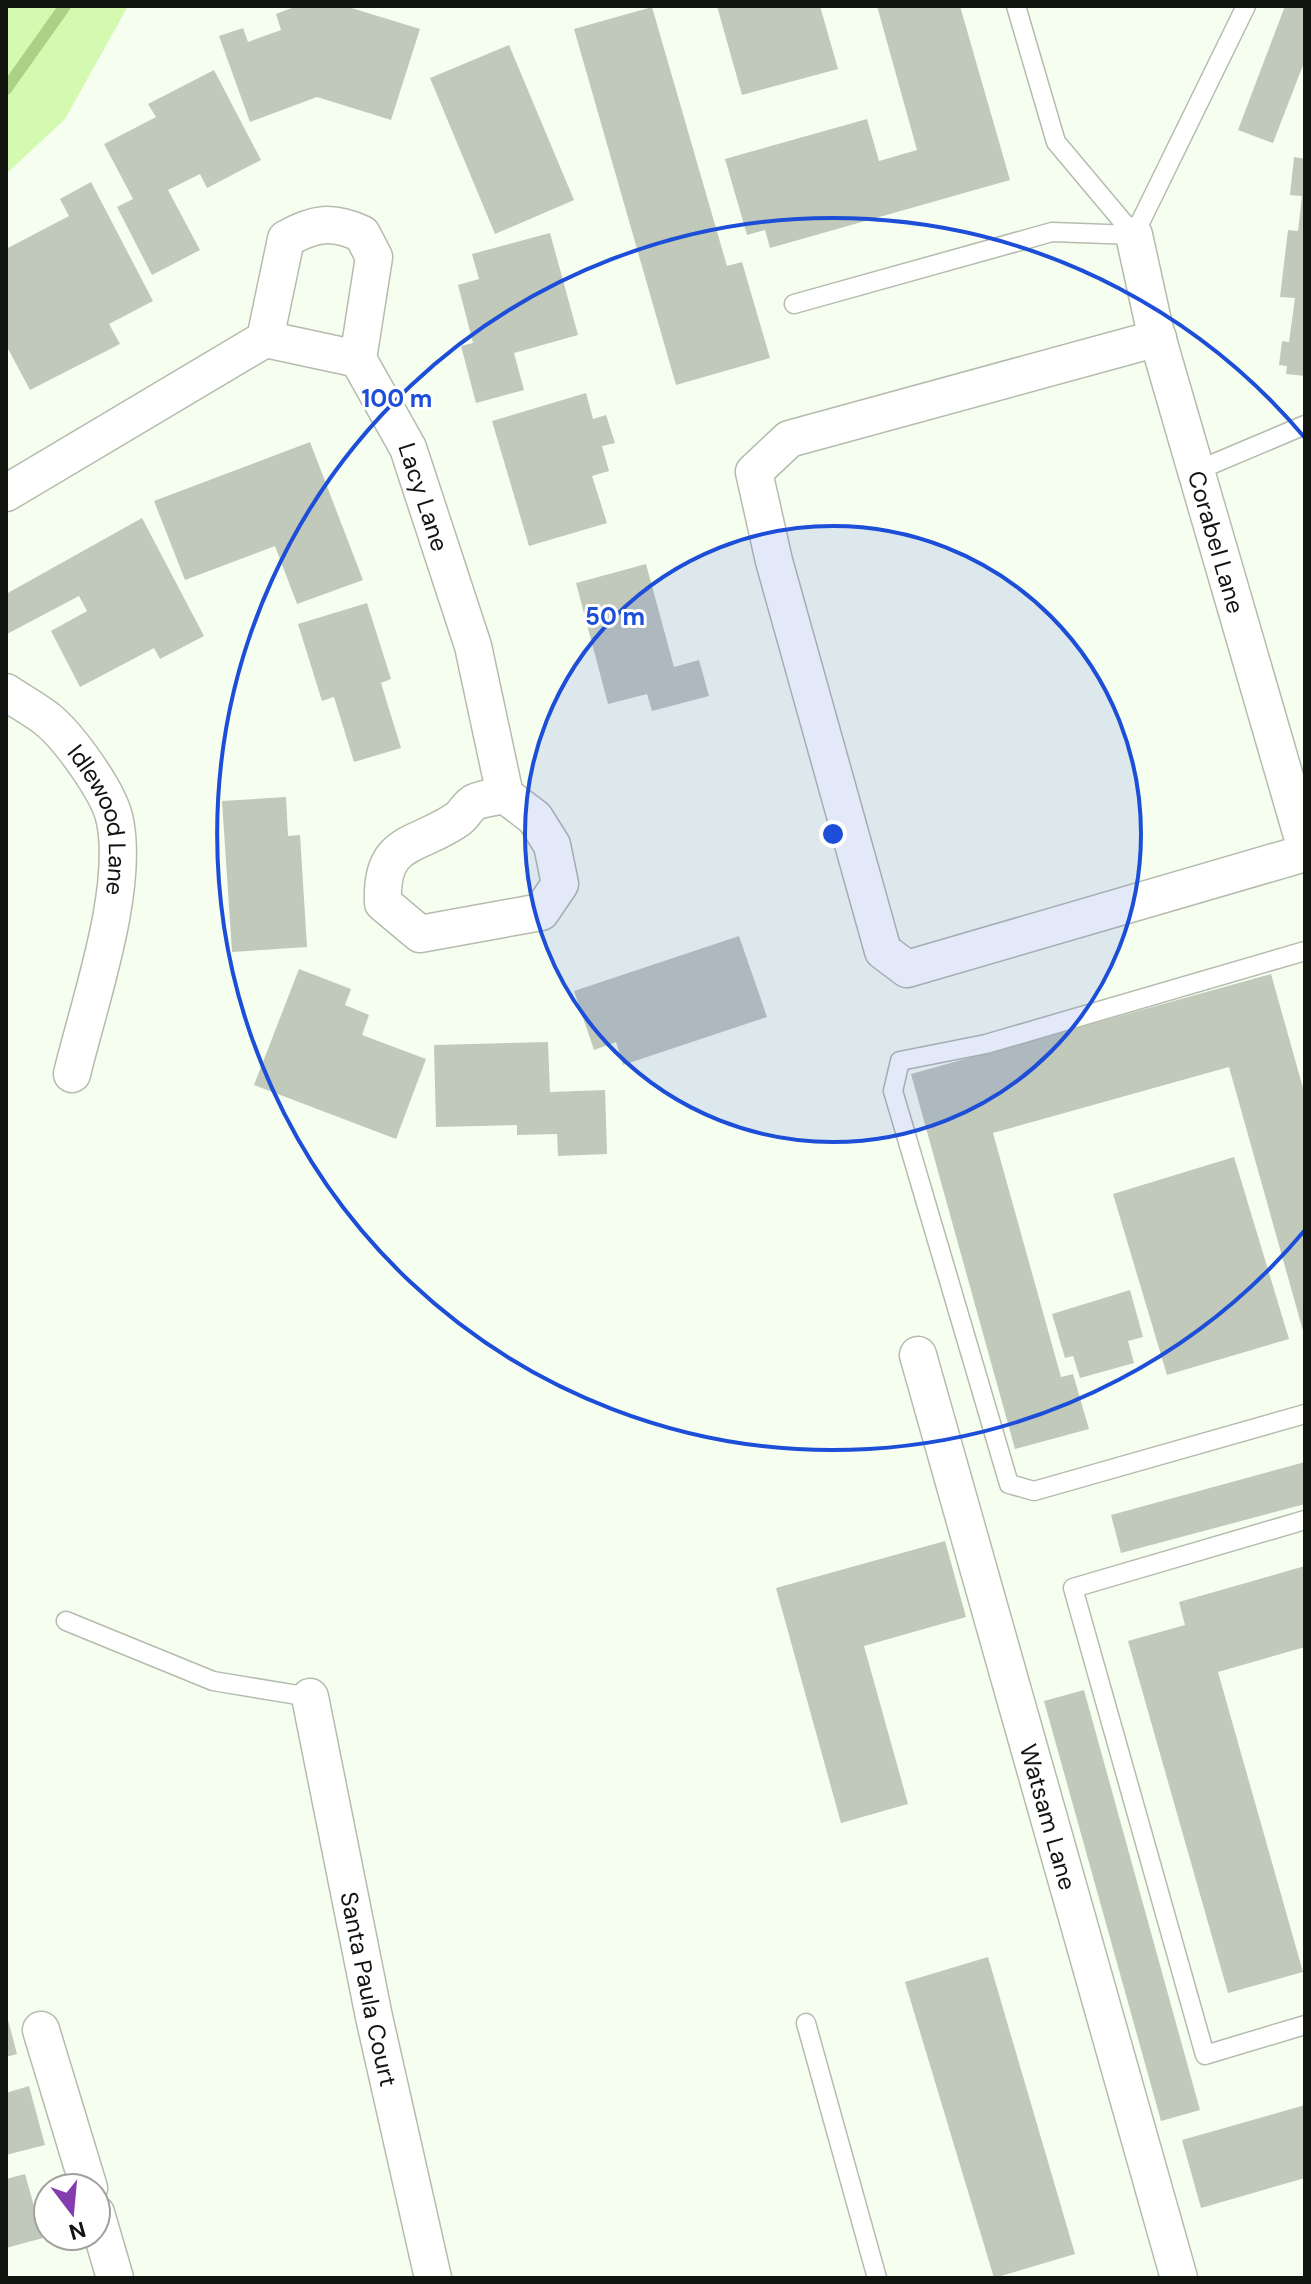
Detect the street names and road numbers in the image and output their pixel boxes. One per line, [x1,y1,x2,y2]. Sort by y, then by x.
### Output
street label: Lacy Lane [392,439,456,555]
street label: Corabel Lane [1181,467,1252,617]
street label: Idlewood Lane [61,738,134,897]
street label: Watsam Lane [1013,1740,1084,1893]
street label: Santa Paula Court [334,1889,405,2089]

